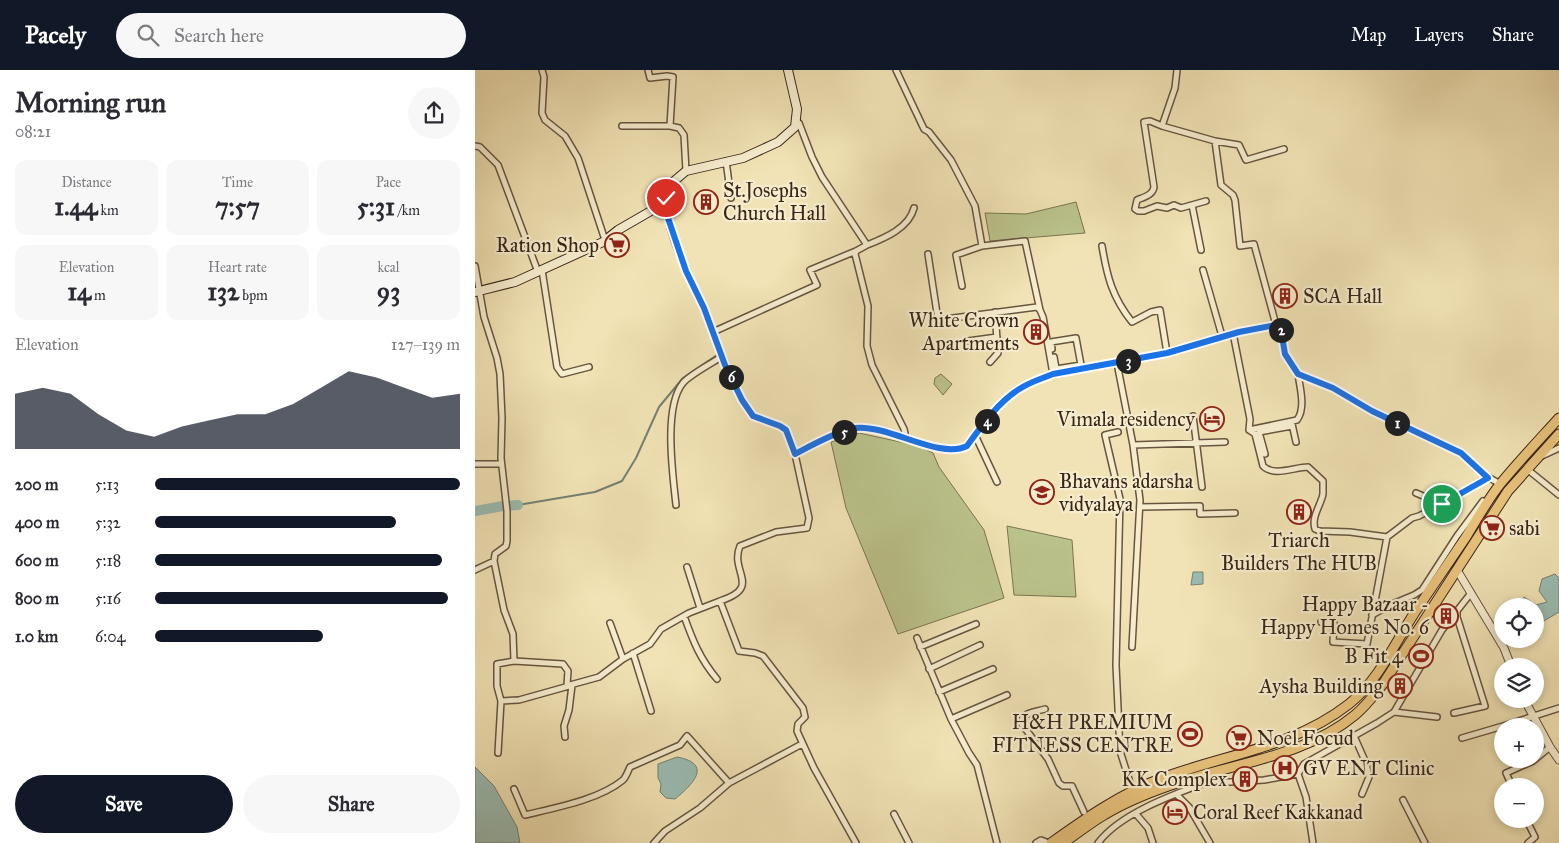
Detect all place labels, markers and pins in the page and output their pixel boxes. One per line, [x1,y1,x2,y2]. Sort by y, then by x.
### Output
pin [645,177,687,219]
place label: St.Josephs Church Hall [723,178,827,225]
building icon: St.Josephs Church Hall [693,189,719,215]
supermarket icon: Ration Shop [604,232,630,258]
place label: Ration Shop [496,233,599,257]
building icon: SCA Hall [1272,283,1298,309]
place label: SCA Hall [1303,284,1383,308]
place label: White Crown Apartments [909,308,1019,355]
pin: 2 [1269,318,1293,342]
building icon: White Crown Apartments [1023,319,1049,345]
pin: 3 [1115,348,1141,374]
pin: 6 [719,364,743,390]
hotel icon: Vimala residency [1199,406,1225,432]
place label: Vimala residency [1056,407,1196,431]
pin: 4 [975,408,999,434]
pin: 1 [1385,410,1409,436]
pin: 5 [831,420,857,444]
place label: Bhavans adarsha vidyalaya [1058,469,1194,516]
school or university icon: Bhavans adarsha vidyalaya [1029,479,1055,505]
pin [1421,483,1463,525]
building icon: Triarch Builders The HUB [1286,499,1312,525]
supermarket icon: sabi [1479,515,1505,541]
place label: sabi [1509,516,1540,540]
place label: Triarch Builders The HUB [1221,528,1377,575]
place label: Happy Bazaar - Happy Homes No. 6 [1260,592,1430,639]
building icon: Happy Bazaar - Happy Homes No. 6 [1433,603,1459,629]
sports icon: B Fit 4 [1408,643,1434,669]
place label: B Fit 4 [1344,644,1404,668]
building icon: Aysha Building [1387,673,1413,699]
place label: Aysha Building [1258,674,1384,699]
place label: H&H PREMIUM FITNESS CENTRE [992,710,1173,757]
sports icon: H&H PREMIUM FITNESS CENTRE [1177,721,1203,747]
supermarket icon: Noel Focud [1226,725,1252,751]
place label: Noel Focud [1257,726,1354,750]
hospital icon: GV ENT Clinic [1272,755,1298,781]
place label: GV ENT Clinic [1303,756,1434,780]
building icon: KK Complex [1232,766,1258,792]
place label: KK Complex [1121,767,1227,791]
hotel icon: Coral Reef Kakkanad [1162,799,1188,825]
place label: Coral Reef Kakkanad [1193,800,1363,824]

